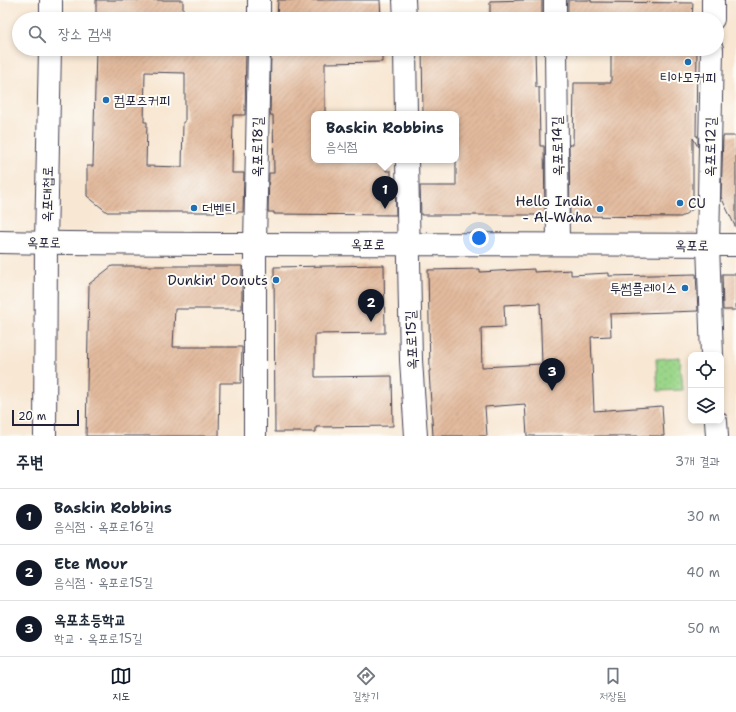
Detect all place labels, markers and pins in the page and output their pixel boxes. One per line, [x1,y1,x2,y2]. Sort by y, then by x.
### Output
marker: 티아모커피 [683,57,693,67]
place label: 티아모커피 [660,68,716,86]
place label: 컴포즈커피 [114,91,170,109]
marker: 컴포즈커피 [101,95,111,105]
pin: 1 [372,176,398,209]
place label: Hello India - Al-Waha [516,192,592,226]
place label: CU [688,194,706,212]
marker: CU [675,198,685,208]
place label: 더벤티 [202,199,236,217]
marker: 더벤티 [189,203,199,213]
marker: Hello India - Al-Waha [595,204,605,214]
place label: Dunkin' Donuts [167,271,268,289]
marker: Dunkin' Donuts [271,275,281,285]
place label: 투썸플레이스 [609,279,677,297]
marker: 투썸플레이스 [680,283,690,293]
pin: 2 [358,289,384,322]
pin: 3 [539,358,565,391]

